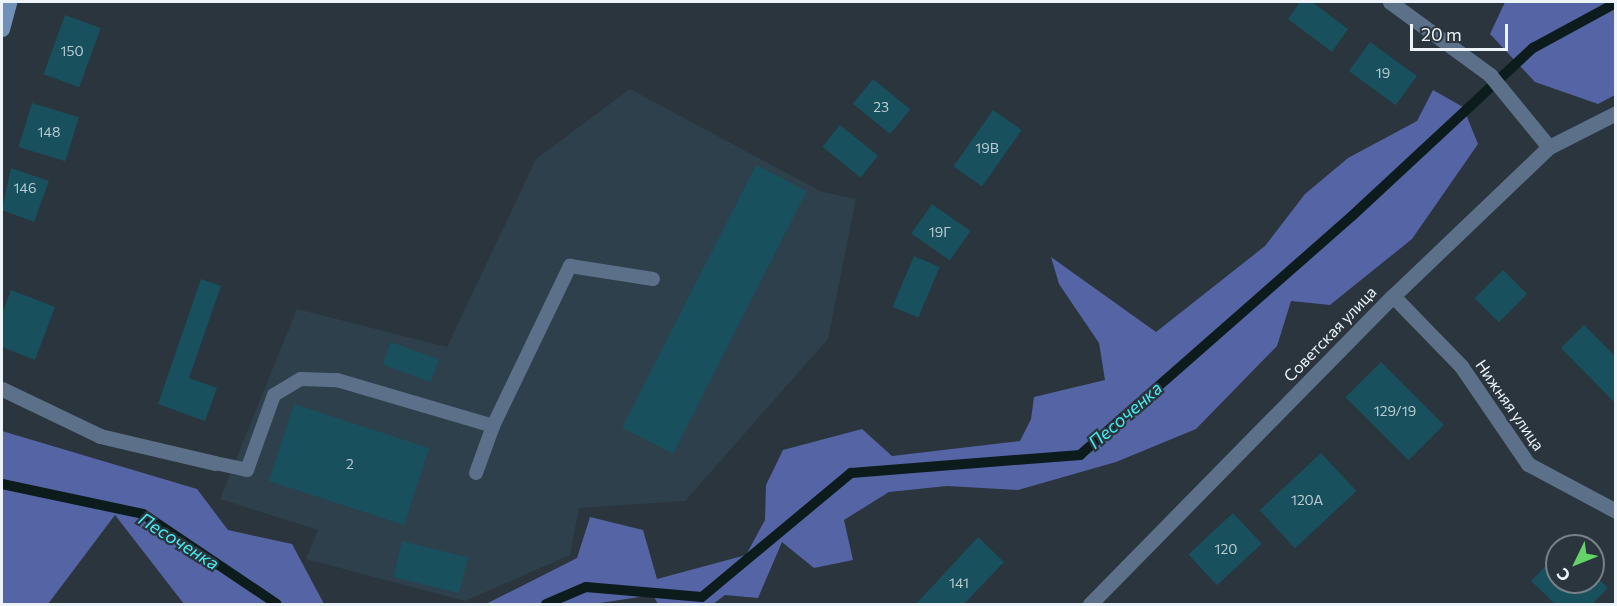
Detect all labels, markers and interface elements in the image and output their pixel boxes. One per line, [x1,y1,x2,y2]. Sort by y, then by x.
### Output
scale bar [1413,12,1510,50]
text: 20 m [1421,23,1462,45]
house number: 150 [60,43,84,59]
house number: 19 [1376,65,1390,81]
house number: 23 [873,99,889,115]
house number: 148 [38,124,60,140]
house number: 19В [975,140,999,156]
house number: 146 [14,180,36,196]
house number: 19Г [929,224,951,240]
street label: Советская улица [1280,282,1380,386]
street label: Нижняя улица [1472,356,1548,454]
water label: Песоченка [1084,377,1166,453]
house number: 129/19 [1374,403,1416,419]
house number: 2 [346,456,354,472]
house number: 120А [1291,492,1323,508]
water label: Песоченка [135,508,223,574]
north arrow [1545,534,1605,594]
house number: 120 [1215,541,1237,557]
text: С [1552,565,1574,586]
house number: 141 [949,575,969,591]

